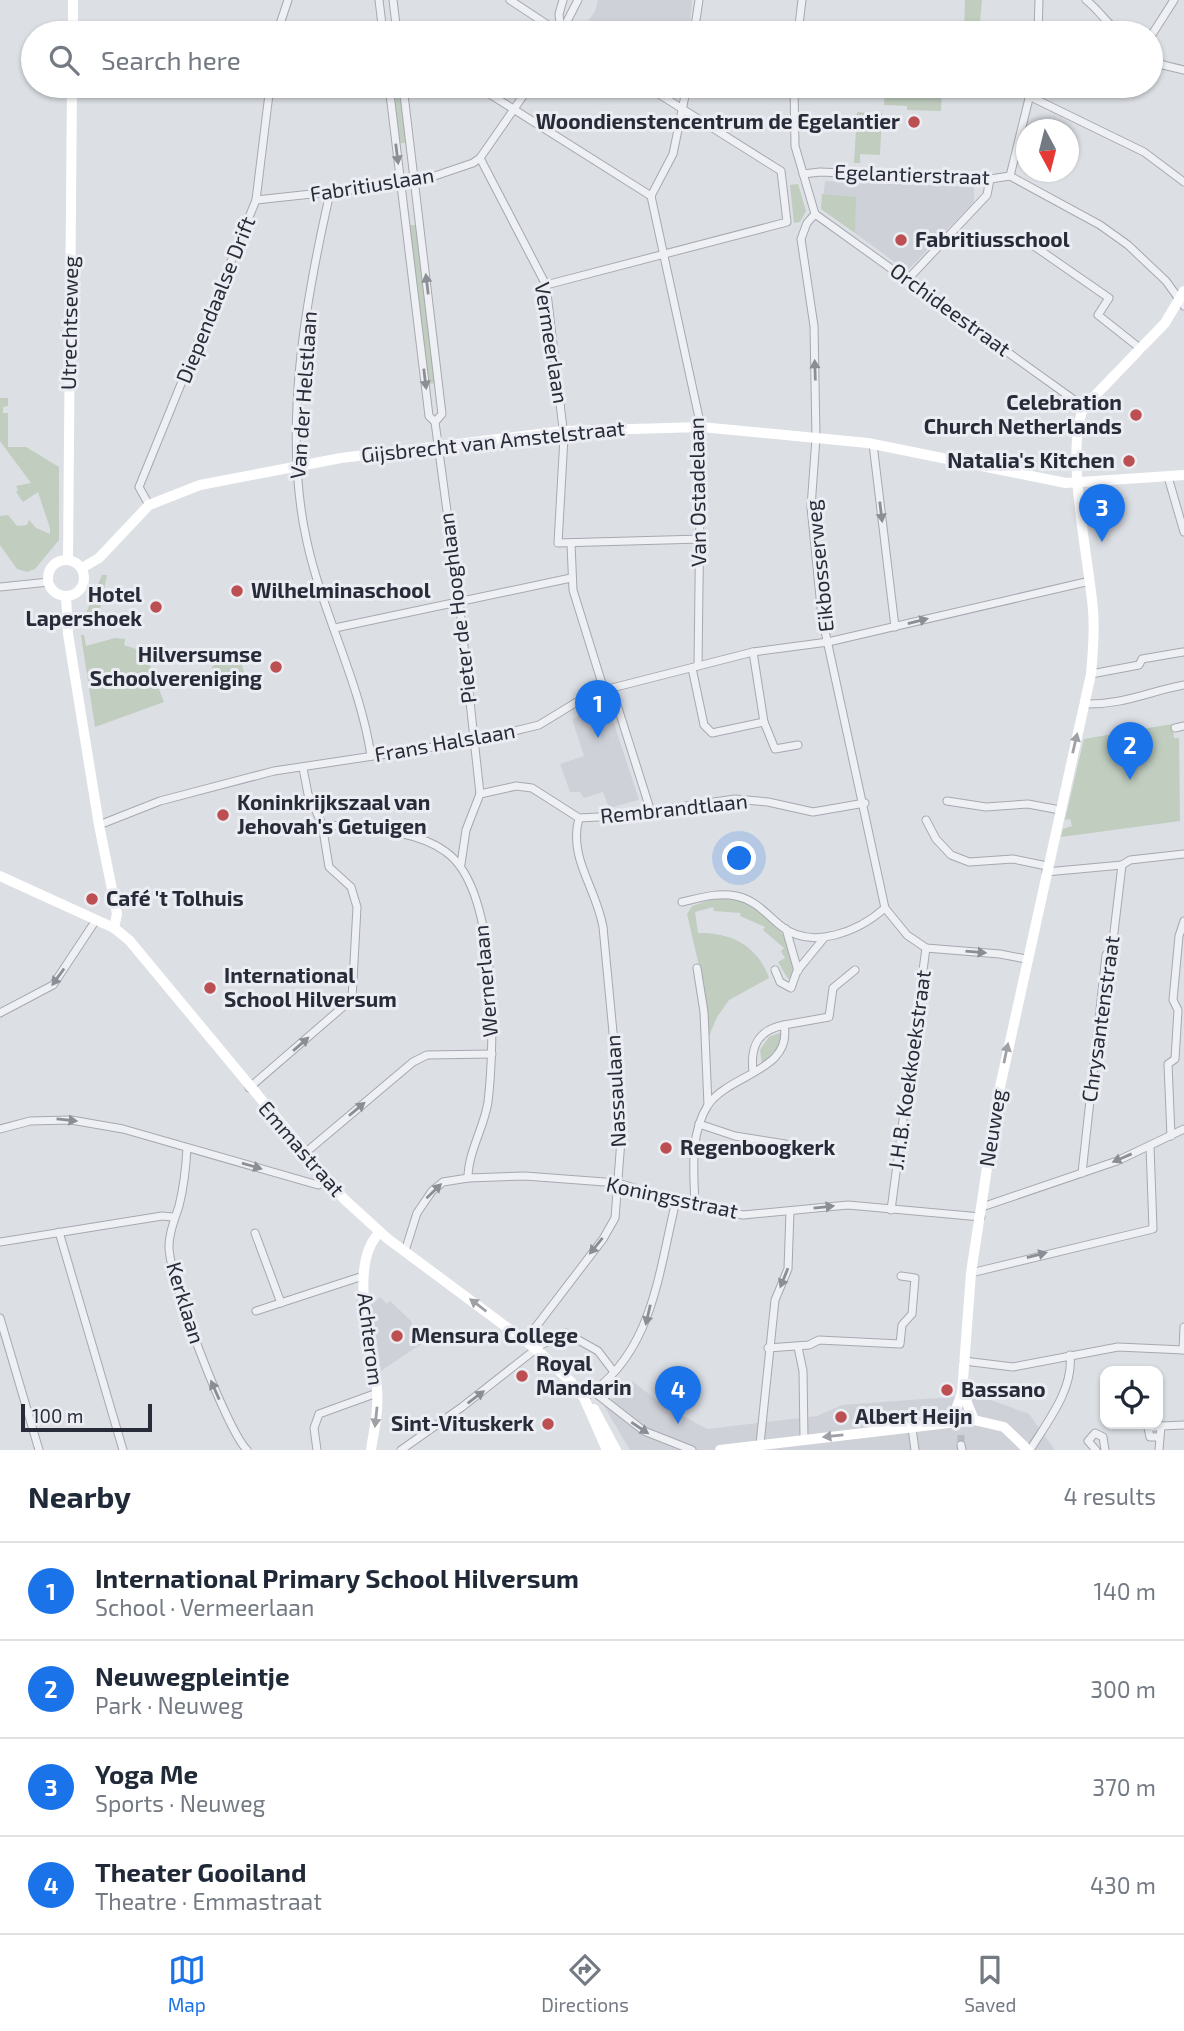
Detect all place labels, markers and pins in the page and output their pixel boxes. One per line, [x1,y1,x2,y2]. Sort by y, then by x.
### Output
place label: Woondienstencentrum de Egelantier [536,108,900,133]
marker: Woondienstencentrum de Egelantier [906,114,922,130]
place label: Fabritiusschool [915,226,1070,251]
marker: Fabritiusschool [893,232,909,248]
place label: Celebration Church Netherlands [924,389,1122,438]
marker: Celebration Church Netherlands [1128,407,1144,423]
place label: Natalia's Kitchen [947,447,1115,472]
marker: Natalia's Kitchen [1121,453,1137,469]
pin: 3 [1079,484,1125,542]
place label: Wilhelminaschool [251,577,431,602]
place label: Hotel Lapershoek [26,581,142,630]
marker: Wilhelminaschool [229,583,245,599]
marker: Hotel Lapershoek [148,599,164,615]
place label: Hilversumse Schoolvereniging [90,641,262,690]
marker: Hilversumse Schoolvereniging [268,659,284,675]
pin: 1 [575,680,621,738]
pin: 2 [1107,722,1153,780]
place label: Koninkrijkszaal van Jehovah's Getuigen [237,789,430,838]
marker: Koninkrijkszaal van Jehovah's Getuigen [215,807,231,823]
place label: Café 't Tolhuis [106,885,244,910]
marker: Café 't Tolhuis [84,891,100,907]
place label: International School Hilversum [224,962,397,1011]
marker: International School Hilversum [202,980,218,996]
place label: Regenboogkerk [680,1134,835,1159]
marker: Regenboogkerk [658,1140,674,1156]
place label: Mensura College [411,1322,578,1347]
marker: Mensura College [389,1328,405,1344]
place label: Royal Mandarin [536,1350,632,1399]
pin: 4 [655,1366,701,1424]
marker: Royal Mandarin [514,1368,530,1384]
place label: Bassano [961,1376,1046,1401]
marker: Bassano [939,1382,955,1398]
place label: Albert Heijn [855,1403,973,1428]
marker: Albert Heijn [833,1409,849,1425]
place label: Sint-Vituskerk [391,1410,534,1435]
marker: Sint-Vituskerk [540,1416,556,1432]

